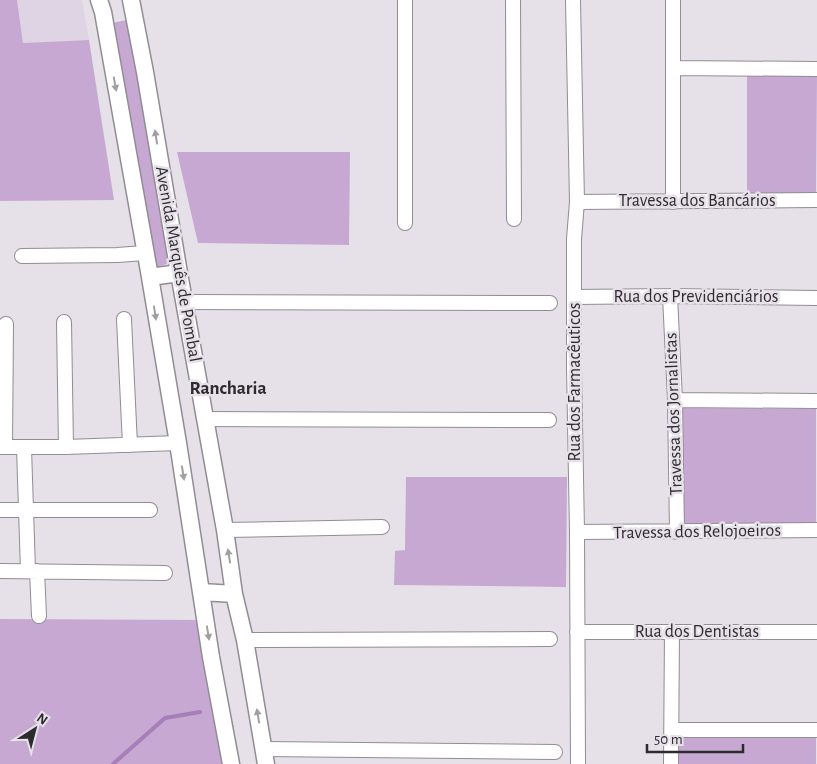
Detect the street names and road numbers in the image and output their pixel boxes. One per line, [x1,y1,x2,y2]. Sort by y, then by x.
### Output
street label: Avenida Marquês de Pombal [152,165,204,363]
street label: Travessa dos Bancários [618,192,776,210]
street label: Rua dos Previdenciários [613,288,779,306]
street label: Rua dos Farmacêuticos [566,303,584,461]
street label: Travessa dos Jornalistas [662,332,686,496]
street label: Travessa dos Relojoeiros [613,522,781,542]
street label: Rua dos Dentistas [635,623,759,641]

